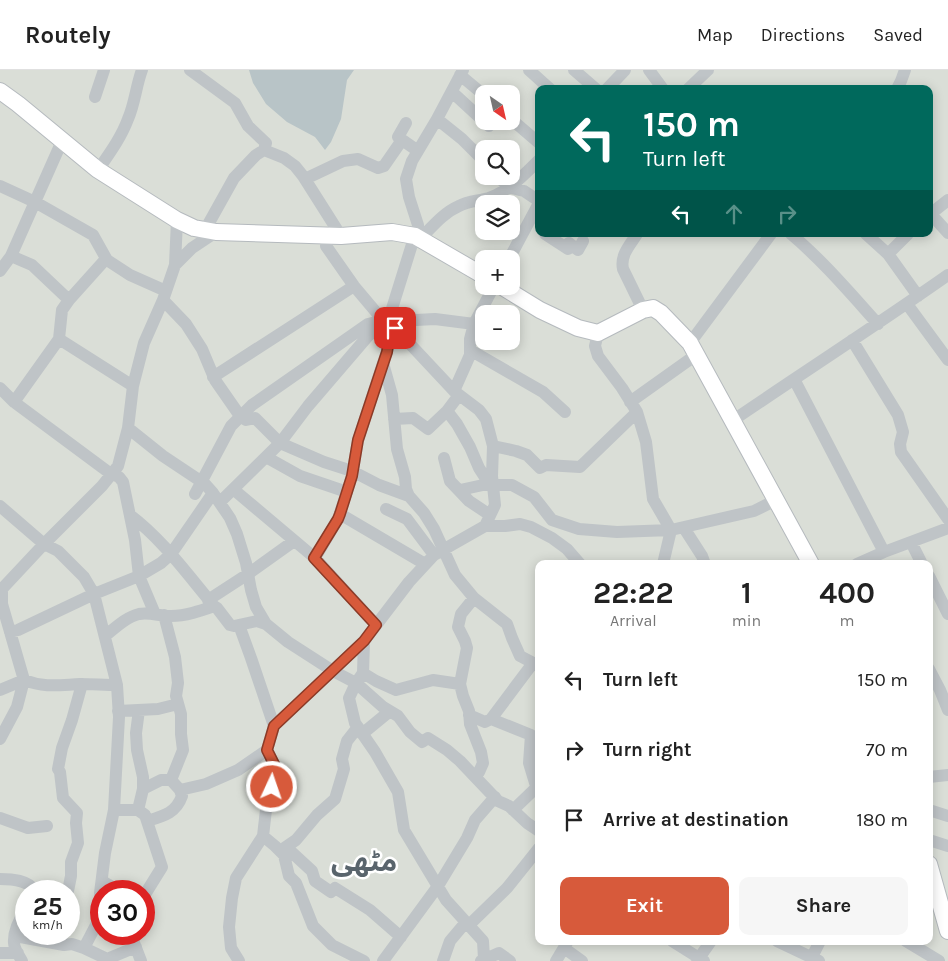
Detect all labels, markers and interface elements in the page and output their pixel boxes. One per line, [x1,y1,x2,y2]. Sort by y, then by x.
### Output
text: Routely [25,21,111,49]
text: Map [697,24,733,46]
text: Directions [761,24,845,46]
text: Saved [873,24,923,46]
north arrow [475,85,520,130]
map controls [475,85,520,350]
text: 150 m [643,104,740,145]
icon: left [560,105,625,170]
button: search [475,140,520,185]
text: Turn left [643,146,726,172]
button: layers [475,195,520,240]
icon: left [667,200,695,228]
icon: ahead [720,200,748,228]
icon: right [773,200,801,228]
button: + [475,250,520,295]
button: − [475,305,520,350]
pin [374,307,416,349]
icon: arrive [381,314,409,342]
text: 22:22 [593,575,674,611]
text: 1 [741,575,752,611]
text: 400 [819,575,875,611]
text: Arrival [610,611,657,630]
text: min [732,611,761,630]
text: m [840,611,855,630]
icon: left [560,666,588,694]
text: Turn left [603,669,678,691]
text: 150 m [857,669,908,691]
icon: right [560,736,588,764]
text: Turn right [603,739,692,761]
text: 70 m [866,739,908,761]
position arrow [245,760,297,812]
icon: arrive [560,806,588,834]
text: Arrive at destination [603,809,789,831]
text: 180 m [856,809,908,831]
district label: مٹھی [331,845,397,878]
button: Exit [560,877,729,935]
button: Share [739,877,908,935]
speed limit sign: 30 [90,880,155,945]
text: 25 [33,892,62,921]
text: km/h [32,918,63,932]

